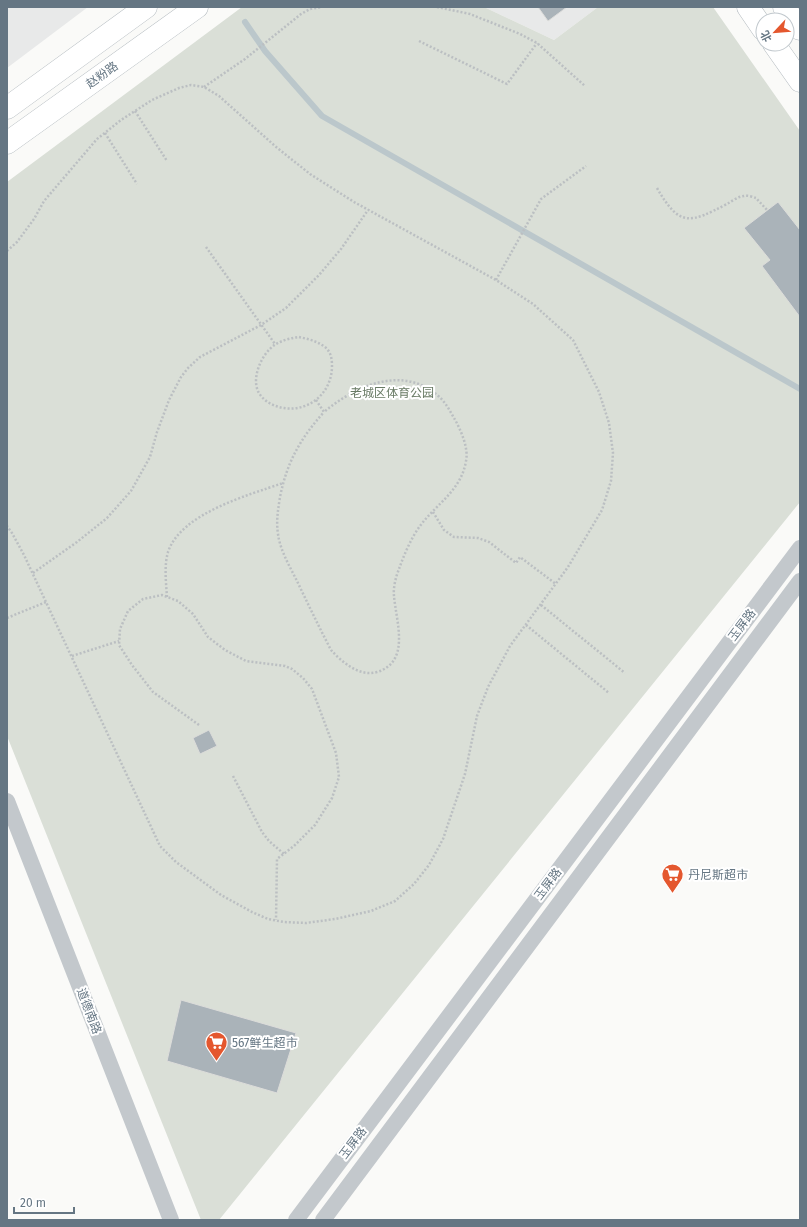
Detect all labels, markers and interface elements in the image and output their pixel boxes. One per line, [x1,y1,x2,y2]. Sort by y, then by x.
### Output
north arrow [755,12,795,52]
text: 北 [758,28,775,44]
street label: 赵粉路 [83,59,121,91]
park label: 老城区体育公园 [350,386,434,400]
street label: 玉屏路 [726,606,758,644]
supermarket icon: 丹尼斯超市 [659,862,685,895]
street label: 玉屏路 [532,865,564,903]
place label: 丹尼斯超市 [688,868,748,882]
street label: 道德南路 [74,986,104,1036]
supermarket icon: 567鲜生超市 [204,1030,230,1063]
place label: 567鲜生超市 [232,1036,297,1050]
street label: 玉屏路 [337,1124,369,1162]
scale bar [14,1189,74,1215]
text: 20 m [20,1196,46,1210]

